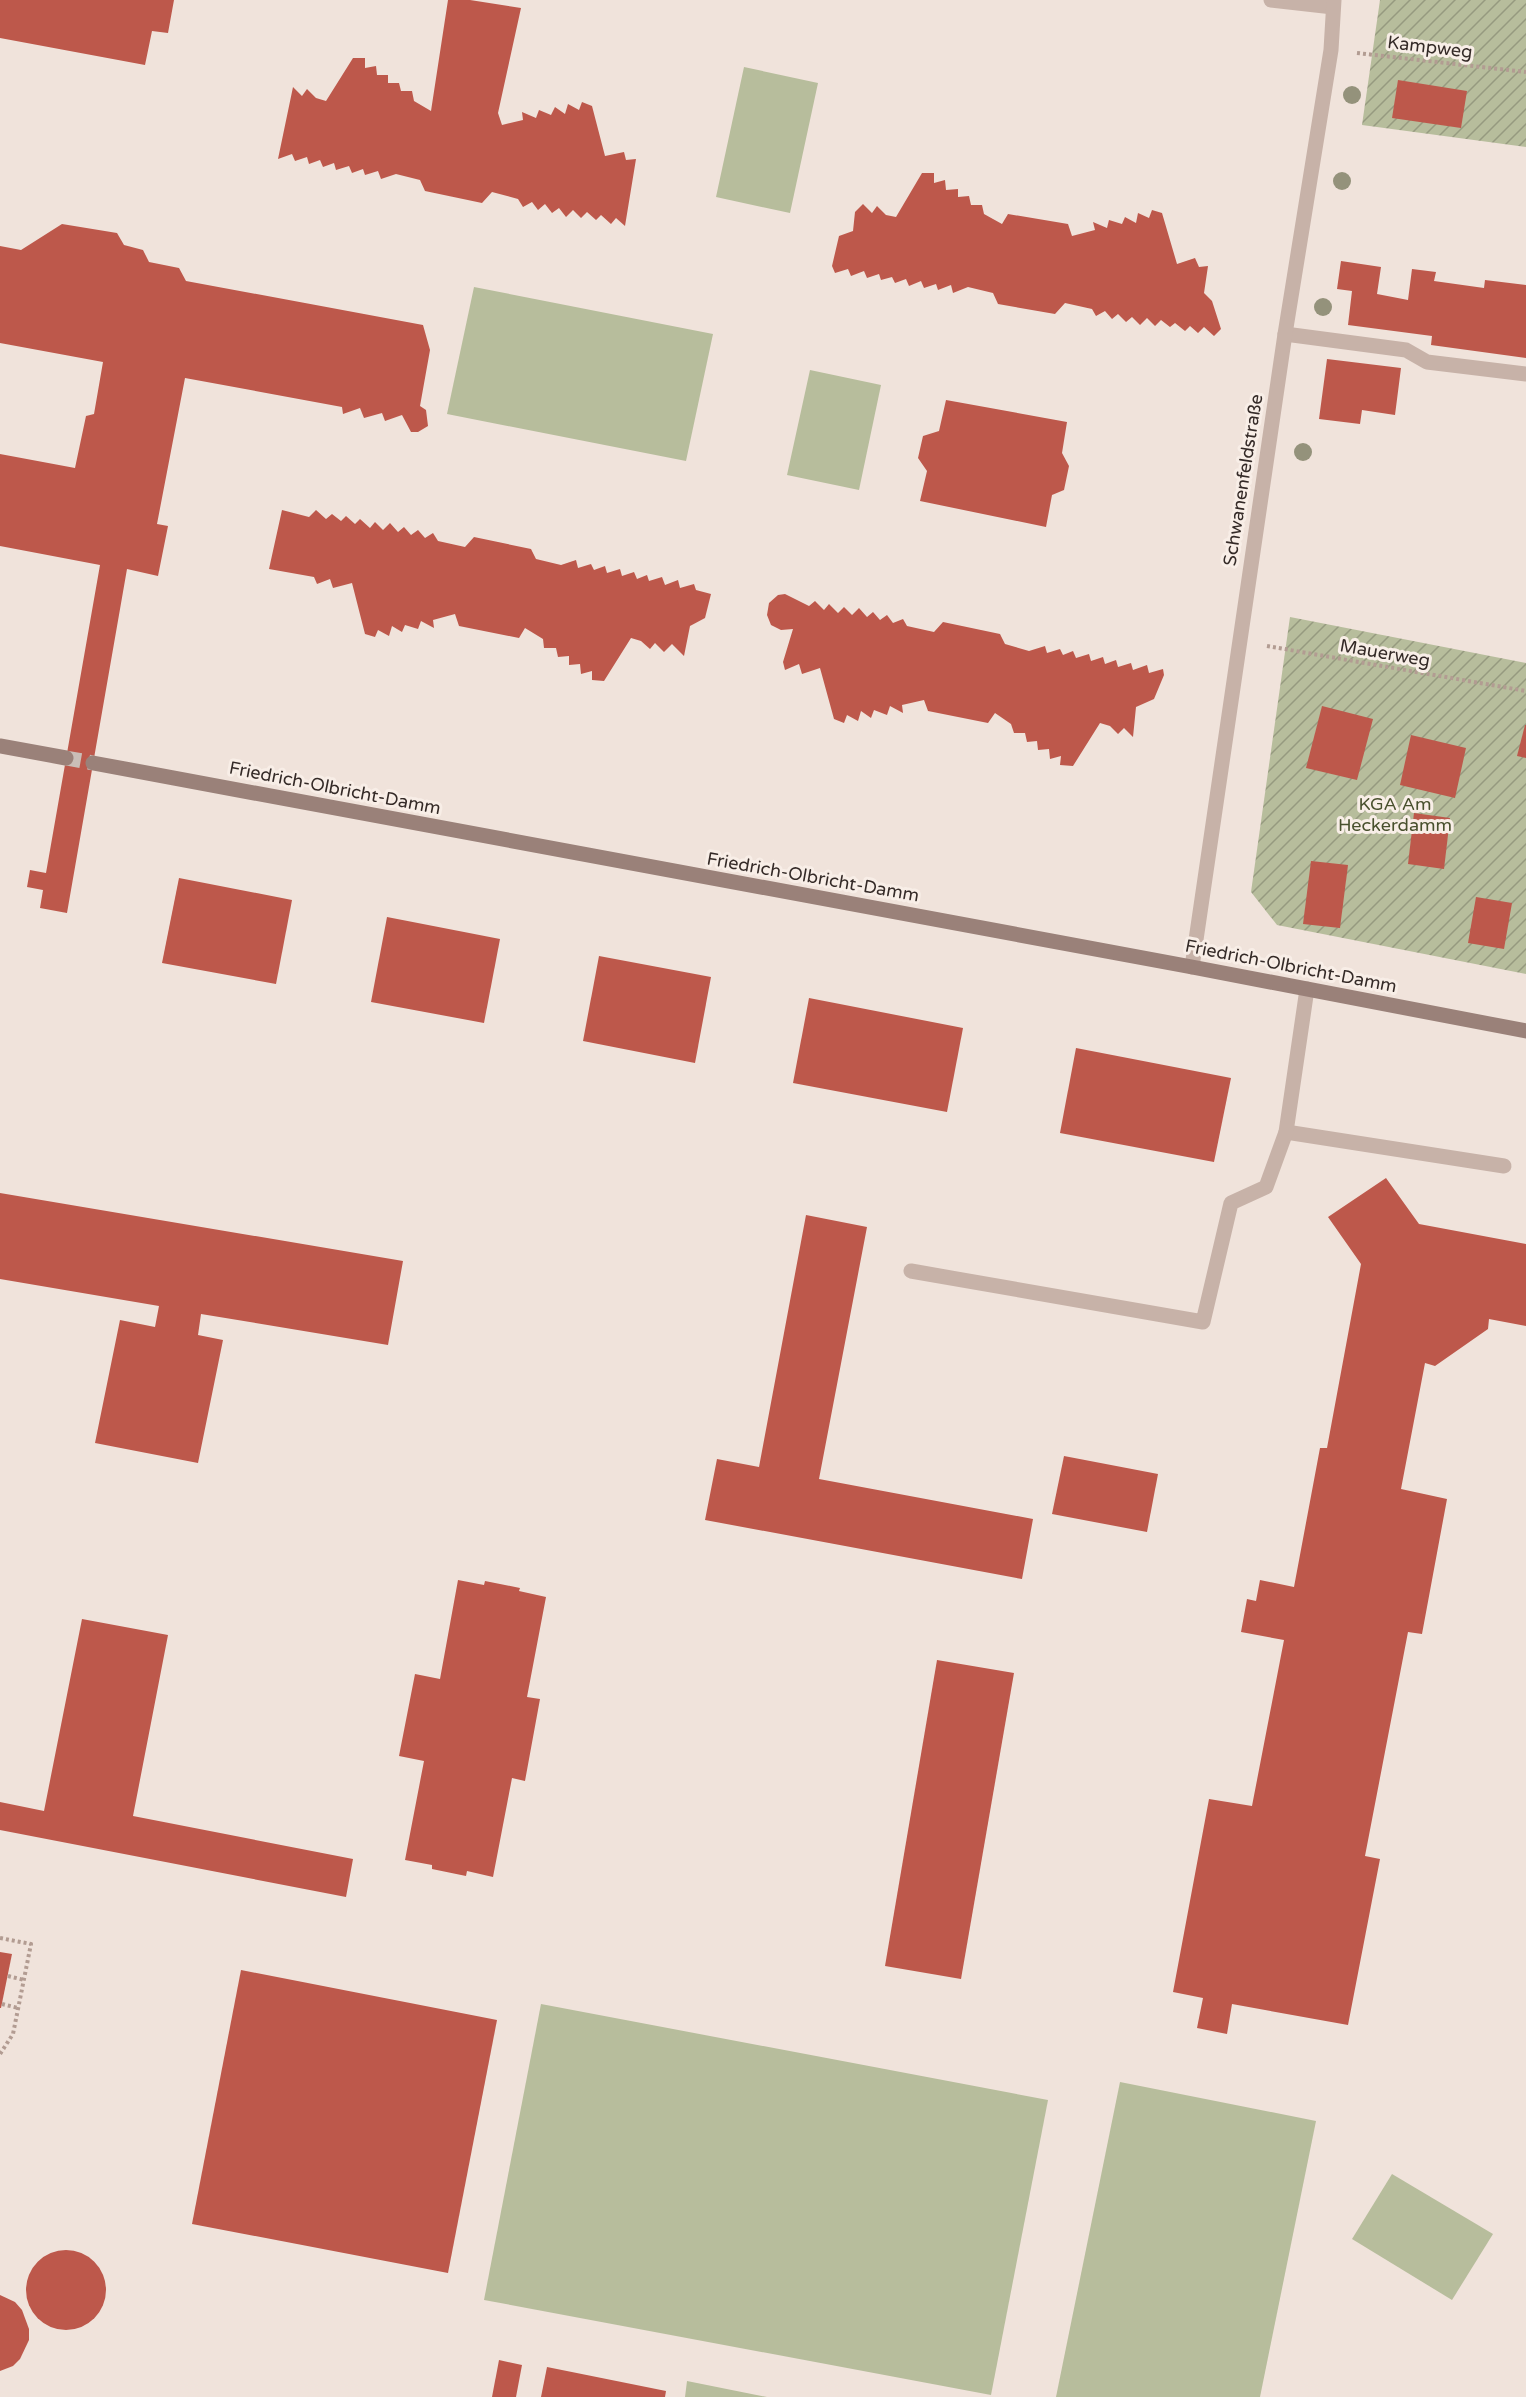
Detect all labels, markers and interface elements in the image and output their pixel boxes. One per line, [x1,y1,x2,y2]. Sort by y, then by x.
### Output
street label: Kampweg [1386,31,1474,63]
street label: Schwanenfeldstraße [1219,393,1267,567]
street label: Mauerweg [1338,634,1432,672]
street label: Friedrich-Olbricht-Damm [227,757,443,819]
park label: KGA Am Heckerdamm [1338,793,1452,836]
street label: Friedrich-Olbricht-Damm [705,847,921,907]
street label: Friedrich-Olbricht-Damm [1183,935,1399,997]

